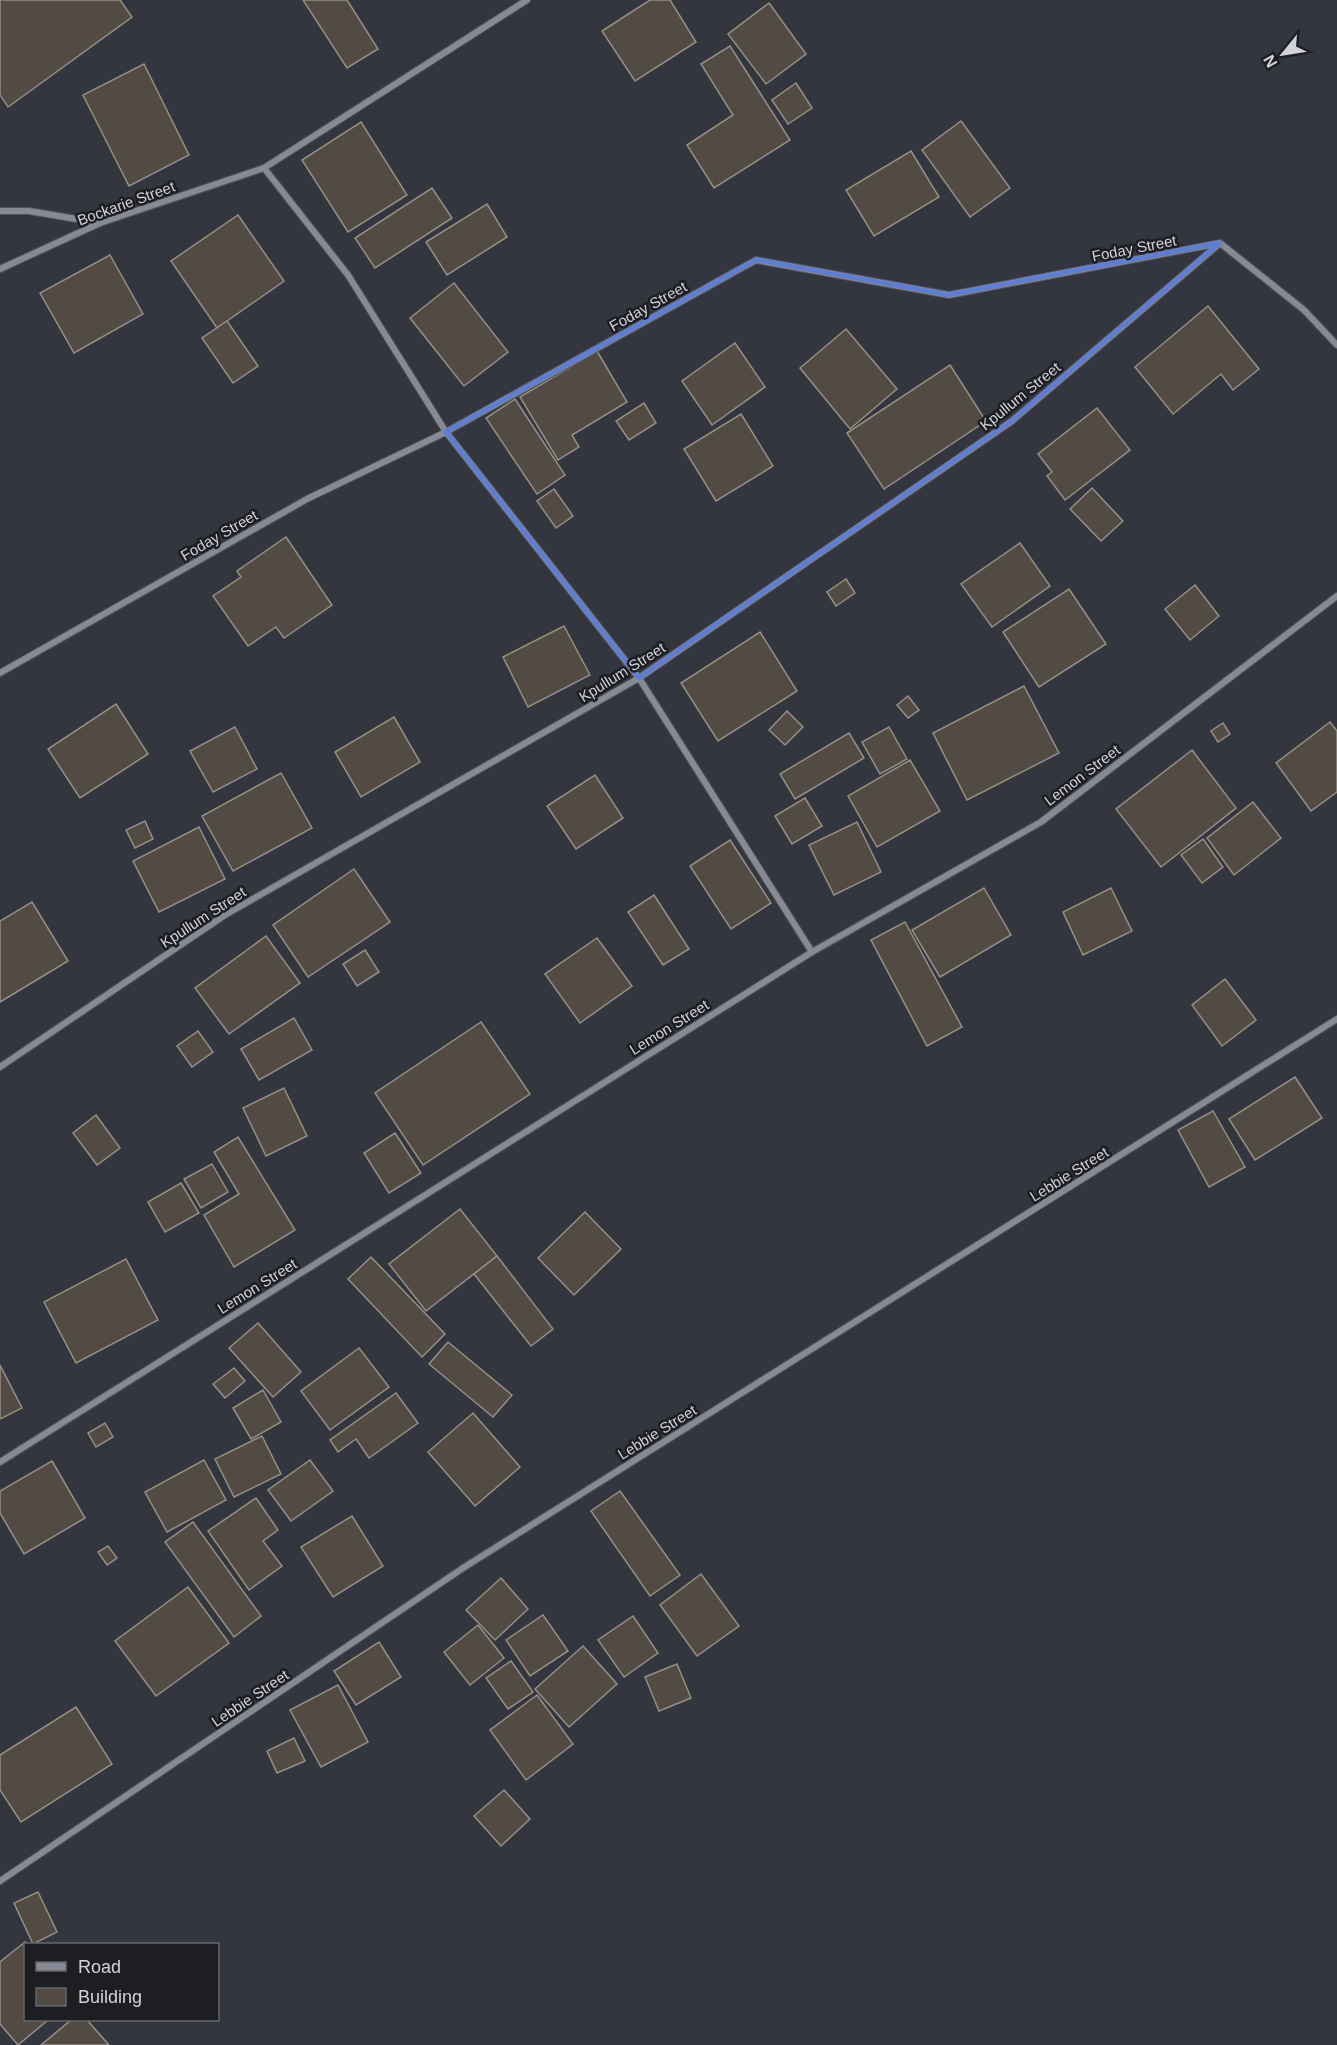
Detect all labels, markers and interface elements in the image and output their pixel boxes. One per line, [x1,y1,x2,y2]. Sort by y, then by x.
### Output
north arrow [1253,24,1313,84]
text: N [1260,52,1281,71]
street label: Bockarie Street [75,177,178,229]
street label: Foday Street [1090,231,1179,265]
street label: Foday Street [606,277,690,334]
street label: Kpullum Street [976,358,1064,434]
street label: Foday Street [178,506,261,564]
street label: Kpullum Street [576,638,669,705]
street label: Lemon Street [1041,741,1124,809]
street label: Kpullum Street [157,883,250,951]
street label: Lemon Street [626,995,712,1058]
street label: Lebbie Street [1027,1143,1112,1205]
street label: Lemon Street [214,1254,300,1317]
street label: Lebbie Street [615,1401,700,1463]
street label: Lebbie Street [208,1666,292,1730]
legend [24,1943,219,2021]
text: Road [78,1957,121,1977]
text: Building [78,1987,142,2007]

